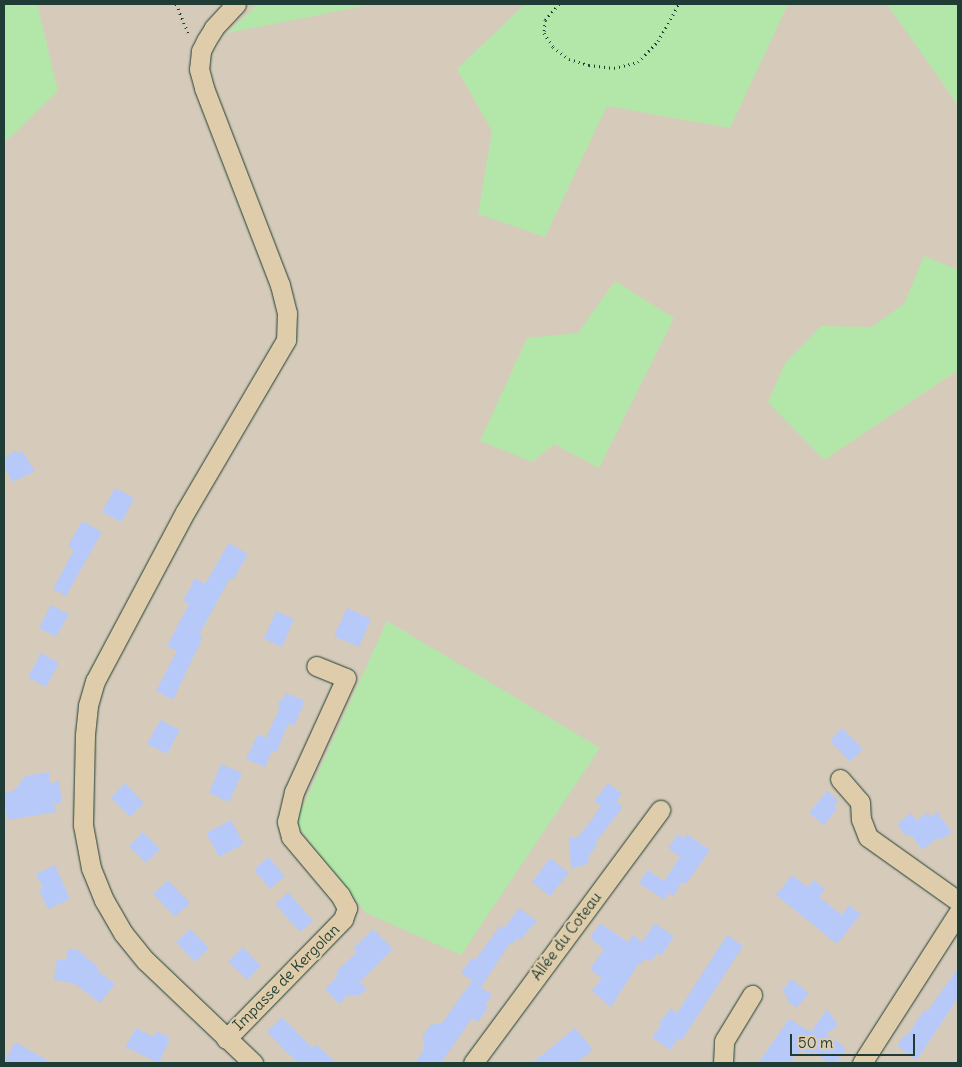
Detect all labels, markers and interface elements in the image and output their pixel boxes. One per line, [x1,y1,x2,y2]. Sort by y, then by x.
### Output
street label: Allée du Coteau [527,888,605,984]
street label: Impasse de Kergolan [229,920,343,1034]
scale bar [792,1024,917,1056]
text: 50 m [798,1033,833,1052]

